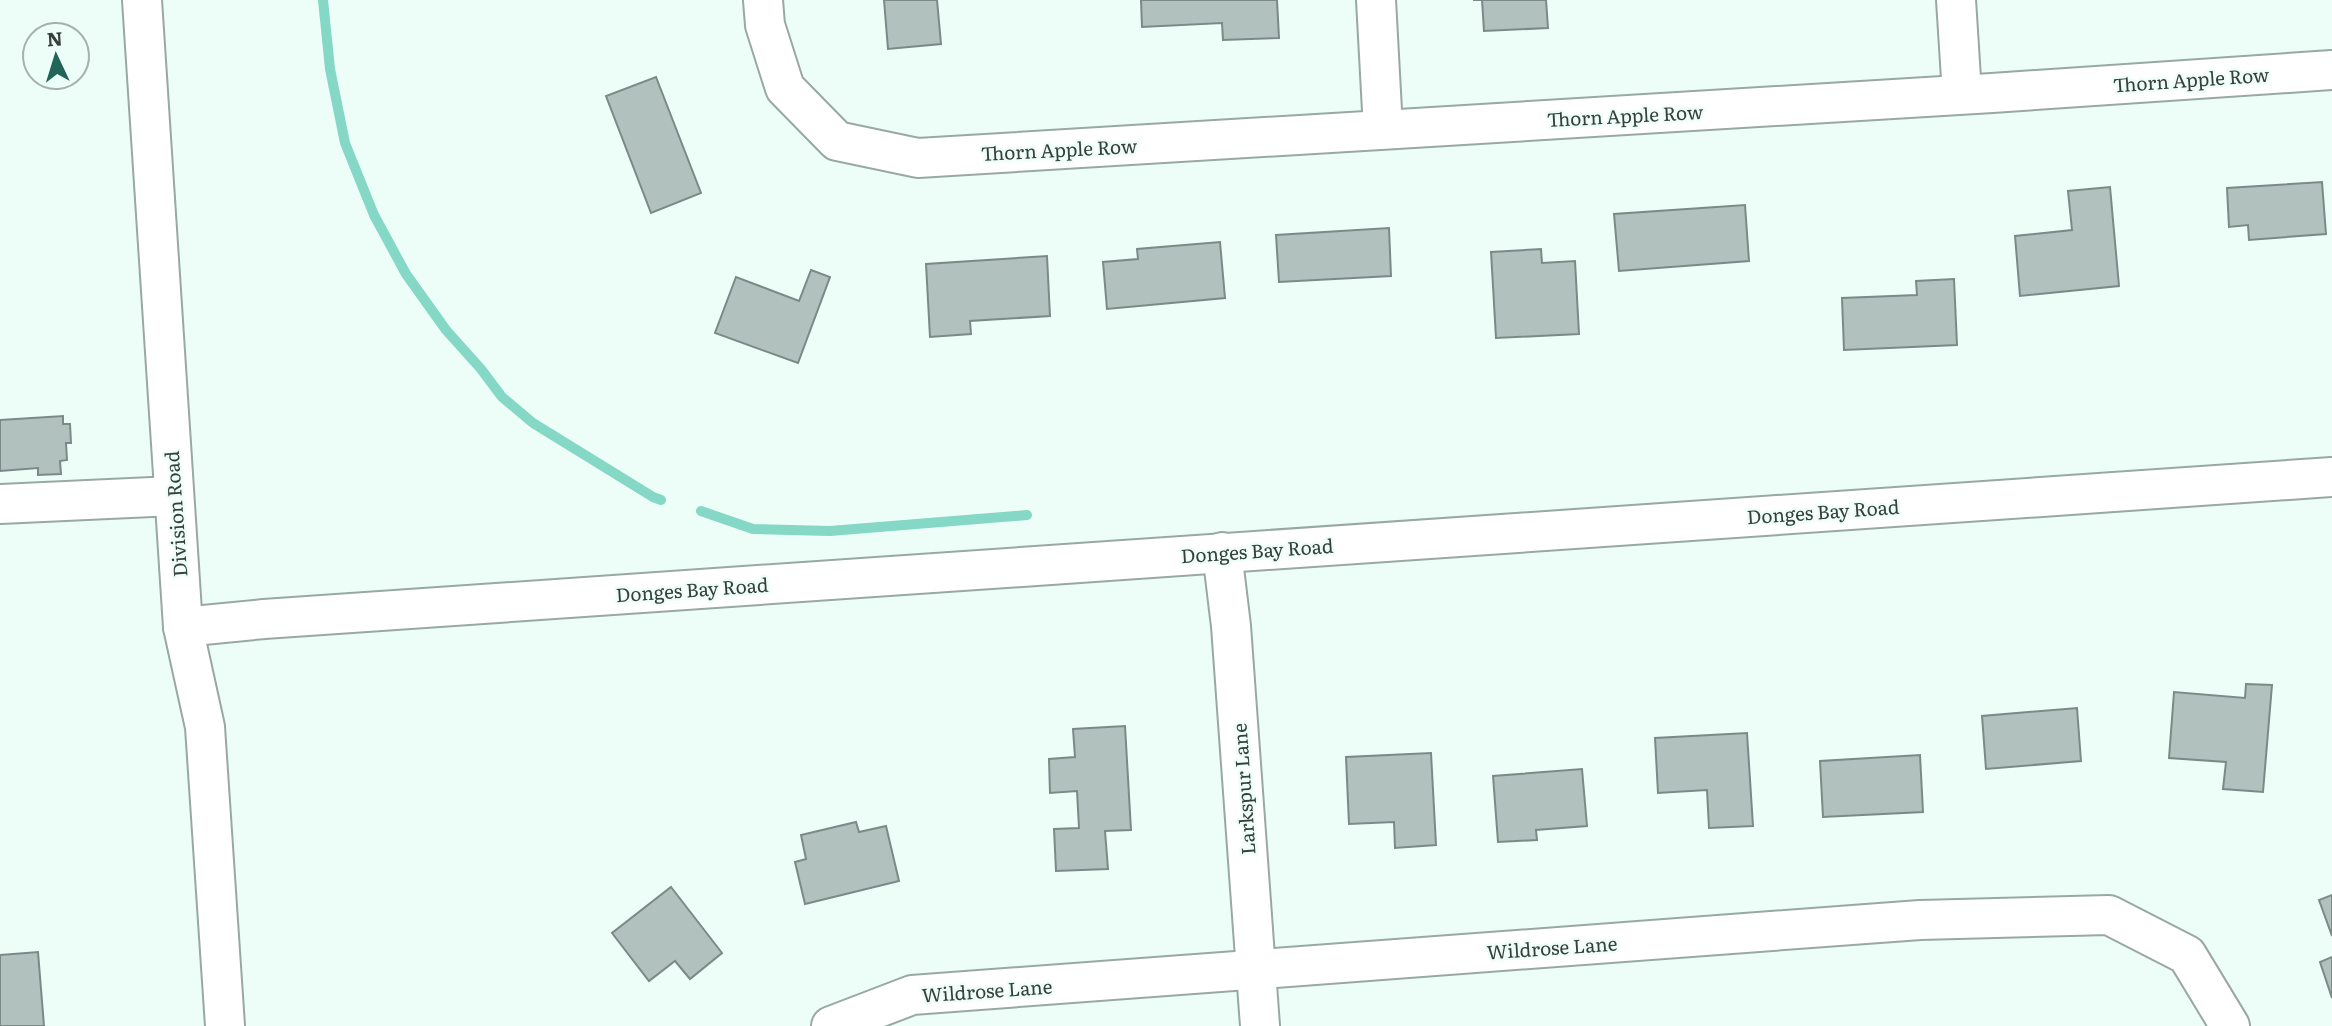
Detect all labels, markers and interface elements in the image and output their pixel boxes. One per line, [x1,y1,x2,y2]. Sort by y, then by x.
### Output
north arrow [21,21,91,91]
text: N [46,24,64,53]
street label: Thorn Apple Row [2112,60,2271,98]
street label: Thorn Apple Row [1546,97,1705,133]
street label: Thorn Apple Row [980,131,1139,167]
street label: Division Road [157,450,193,578]
street label: Donges Bay Road [1746,492,1901,530]
street label: Donges Bay Road [1180,531,1335,569]
street label: Donges Bay Road [615,570,770,608]
street label: Larkspur Lane [1224,722,1262,856]
street label: Wildrose Lane [1486,928,1618,966]
street label: Wildrose Lane [921,971,1053,1009]

